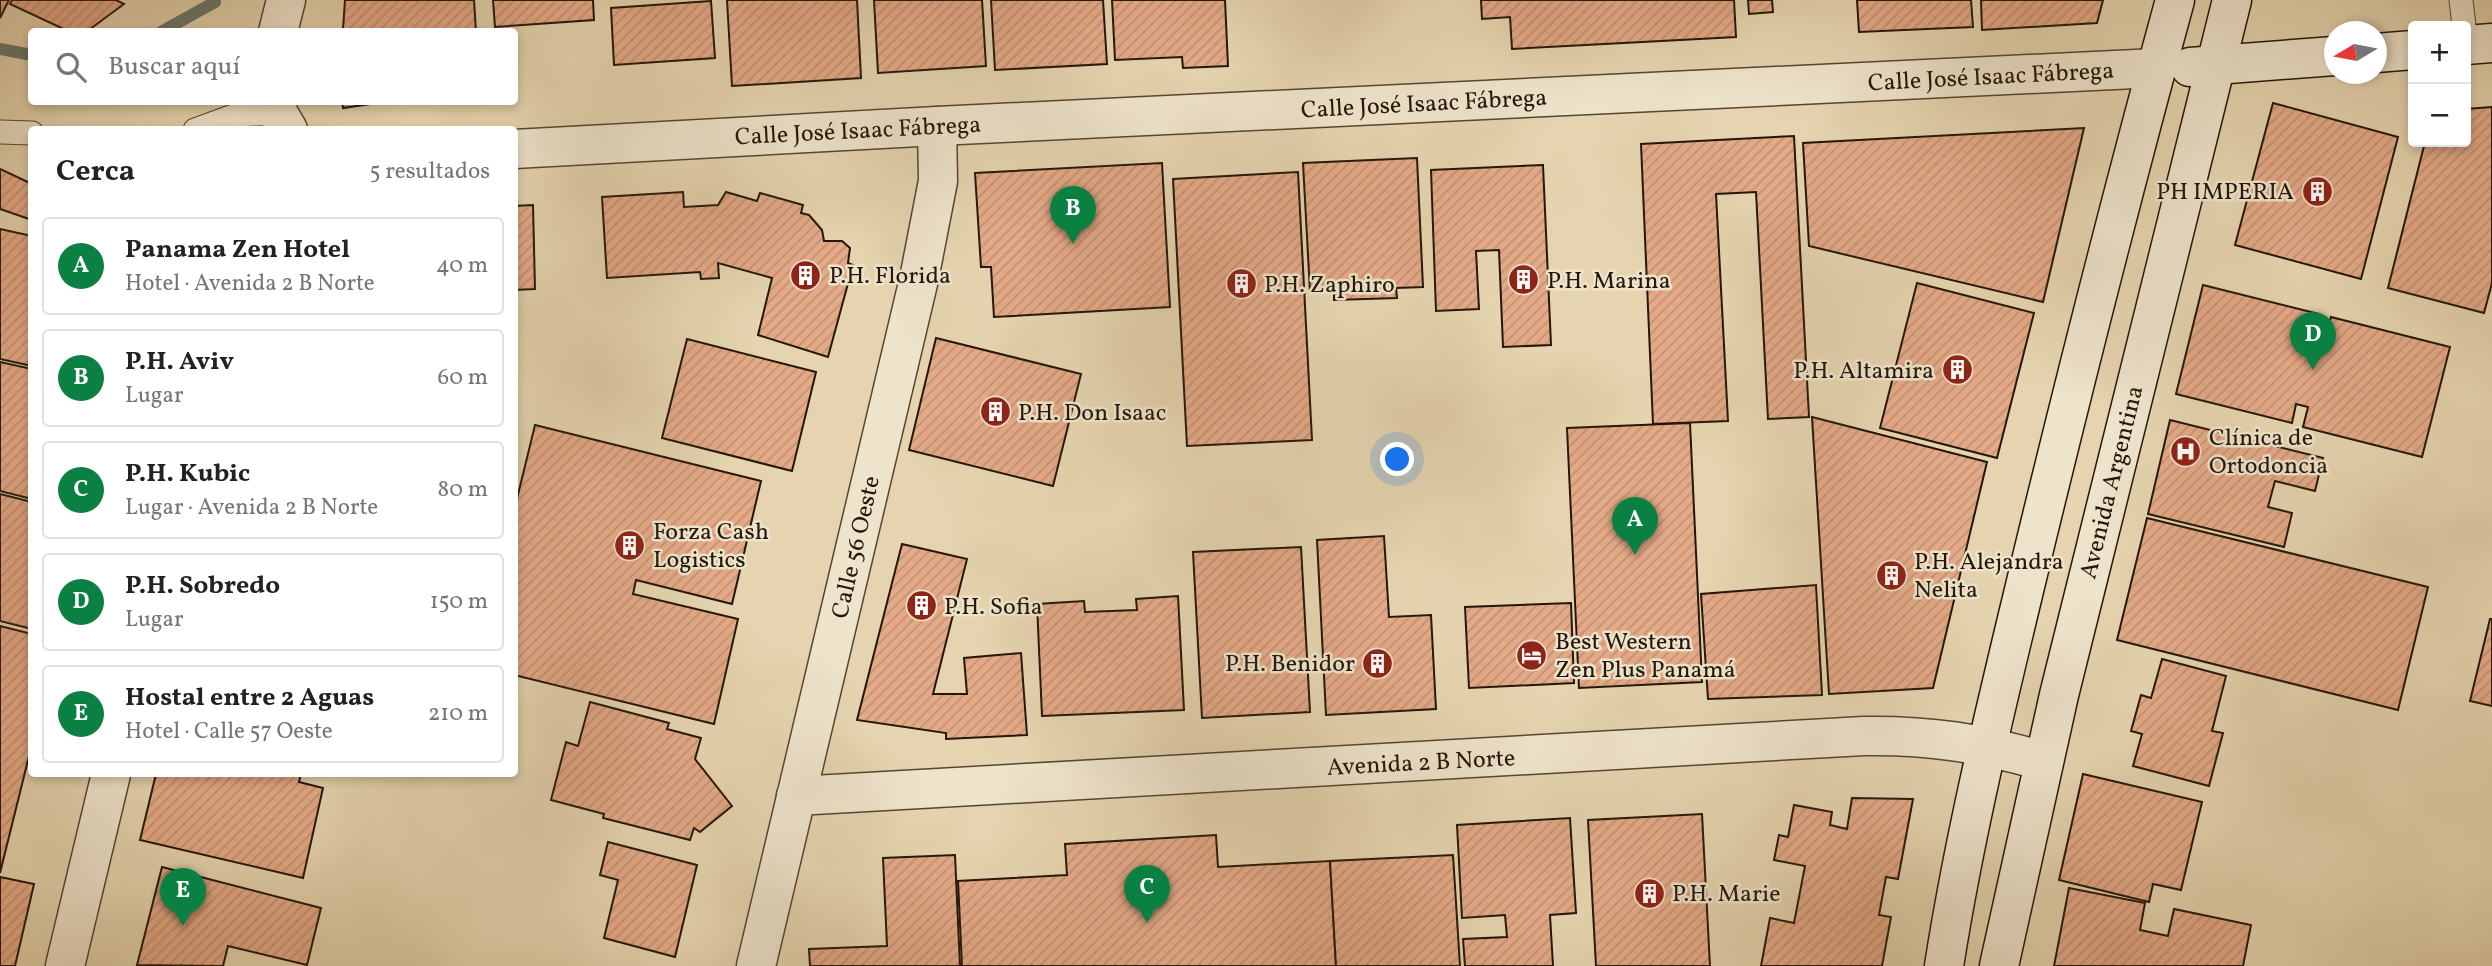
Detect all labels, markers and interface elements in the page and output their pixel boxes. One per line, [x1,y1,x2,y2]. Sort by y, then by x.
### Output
north arrow [2324,21,2387,84]
map controls [2408,21,2471,147]
button: + [2408,21,2471,84]
search box [28,28,518,105]
icon: search [52,48,90,86]
text: Buscar aquí [108,49,240,85]
street label: Calle José Isaac Fábrega [1867,55,2115,101]
street label: Calle José Isaac Fábrega [1300,82,1548,128]
button: − [2408,84,2471,147]
street label: Calle José Isaac Fábrega [734,109,982,155]
text: Cerca [56,151,135,193]
text: 5 resultados [370,156,490,188]
building icon: PH IMPERIA [2300,174,2334,208]
place label: PH IMPERIA [2156,176,2294,210]
pin: B [1050,186,1096,244]
text: Panama Zen Hotel [125,232,350,268]
text: A [73,250,89,282]
text: 40 m [436,250,488,282]
building icon: P.H. Florida [789,258,823,292]
place label: P.H. Florida [829,260,951,294]
building icon: P.H. Marina [1507,263,1541,297]
place label: P.H. Marina [1547,265,1671,299]
building icon: P.H. Zaphiro [1224,267,1258,301]
text: Hotel · Avenida 2 B Norte [125,268,375,300]
place label: P.H. Zaphiro [1264,269,1395,303]
pin: D [2290,312,2336,370]
text: P.H. Aviv [125,344,234,380]
building icon: P.H. Altamira [1940,353,1974,387]
place label: P.H. Altamira [1793,355,1934,389]
text: B [73,362,89,394]
text: 60 m [438,362,488,394]
text: Lugar [125,380,184,412]
street label: Avenida Argentina [2073,382,2153,583]
building icon: P.H. Don Isaac [978,395,1012,429]
place label: P.H. Don Isaac [1018,397,1167,431]
place label: Clínica de Ortodoncia [2209,422,2328,484]
hospital icon: Clínica de Ortodoncia [2169,434,2203,468]
your location [1380,442,1414,476]
text: P.H. Kubic [125,456,250,492]
street label: Calle 56 Oeste [824,473,890,622]
text: C [74,474,88,506]
text: 80 m [438,474,488,506]
text: Lugar · Avenida 2 B Norte [125,492,378,524]
pin: A [1612,497,1658,555]
place label: Forza Cash Logistics [653,516,769,578]
building icon: Forza Cash Logistics [613,528,647,562]
place label: P.H. Alejandra Nelita [1914,546,2064,608]
building icon: P.H. Alejandra Nelita [1874,558,1908,592]
text: P.H. Sobredo [125,568,280,604]
text: D [73,586,89,618]
text: 150 m [430,586,488,618]
building icon: P.H. Sofia [904,589,938,623]
place label: P.H. Sofia [944,591,1043,625]
text: Lugar [125,604,184,636]
place label: Best Western Zen Plus Panamá [1555,626,1736,688]
hotel icon: Best Western Zen Plus Panamá [1515,638,1549,672]
building icon: P.H. Benidor [1361,646,1395,680]
place label: P.H. Benidor [1225,648,1355,682]
text: Hostal entre 2 Aguas [125,680,374,716]
text: E [74,698,88,730]
text: 210 m [428,698,488,730]
text: Hotel · Calle 57 Oeste [125,716,333,748]
street label: Avenida 2 B Norte [1326,742,1516,786]
pin: C [1124,865,1170,923]
pin: E [160,868,206,926]
building icon: P.H. Marie [1632,876,1666,910]
place label: P.H. Marie [1672,878,1781,912]

